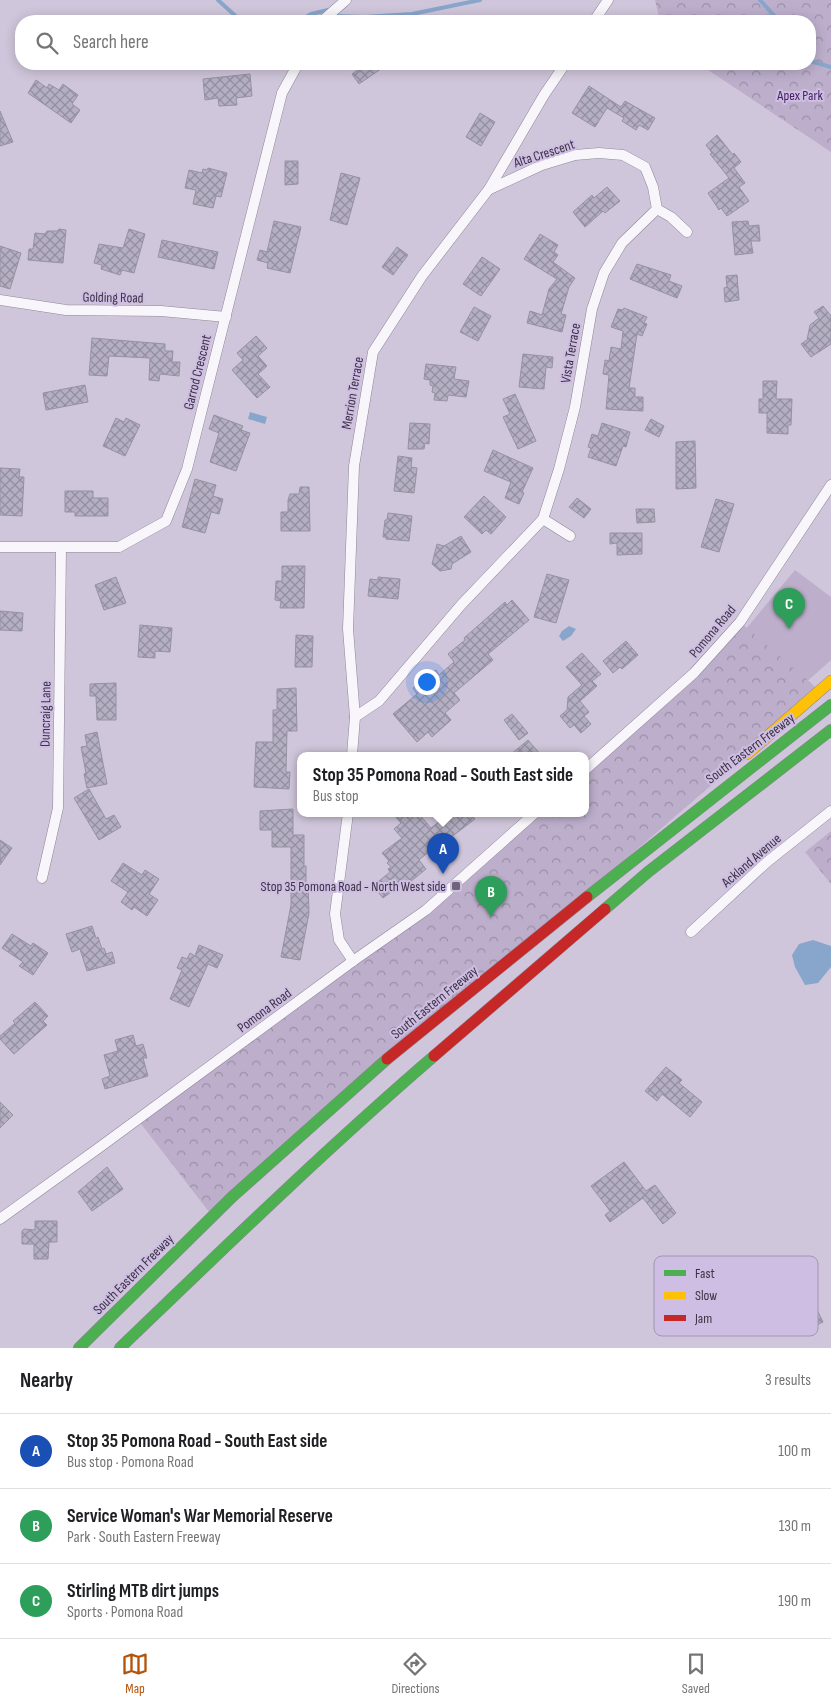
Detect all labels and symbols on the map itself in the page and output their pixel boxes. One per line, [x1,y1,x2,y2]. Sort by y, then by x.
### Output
park label: Apex Park [776,87,823,104]
street label: Alta Crescent [510,136,577,172]
street label: Golding Road [82,288,144,307]
street label: Vista Terrace [557,322,584,384]
street label: Garrod Crescent [180,333,215,411]
street label: Merrion Terrace [338,355,367,431]
pin: C [773,588,805,629]
street label: Pomona Road [685,601,739,661]
your location [414,669,440,695]
street label: Duncraig Lane [36,681,55,747]
street label: South Eastern Freeway [703,709,799,787]
street label: Ackland Avenue [717,830,785,892]
pin: A [427,833,459,874]
pin: B [475,876,507,917]
place label: Stop 35 Pomona Road - North West side [261,878,446,895]
marker: Stop 35 Pomona Road - North West side [450,880,462,892]
street label: South Eastern Freeway [387,962,482,1043]
street label: Pomona Road [234,984,295,1036]
street label: South Eastern Freeway [90,1230,178,1318]
legend [654,1256,818,1336]
text: Fast [695,1265,715,1282]
text: Slow [695,1287,717,1304]
text: Jam [694,1310,712,1327]

